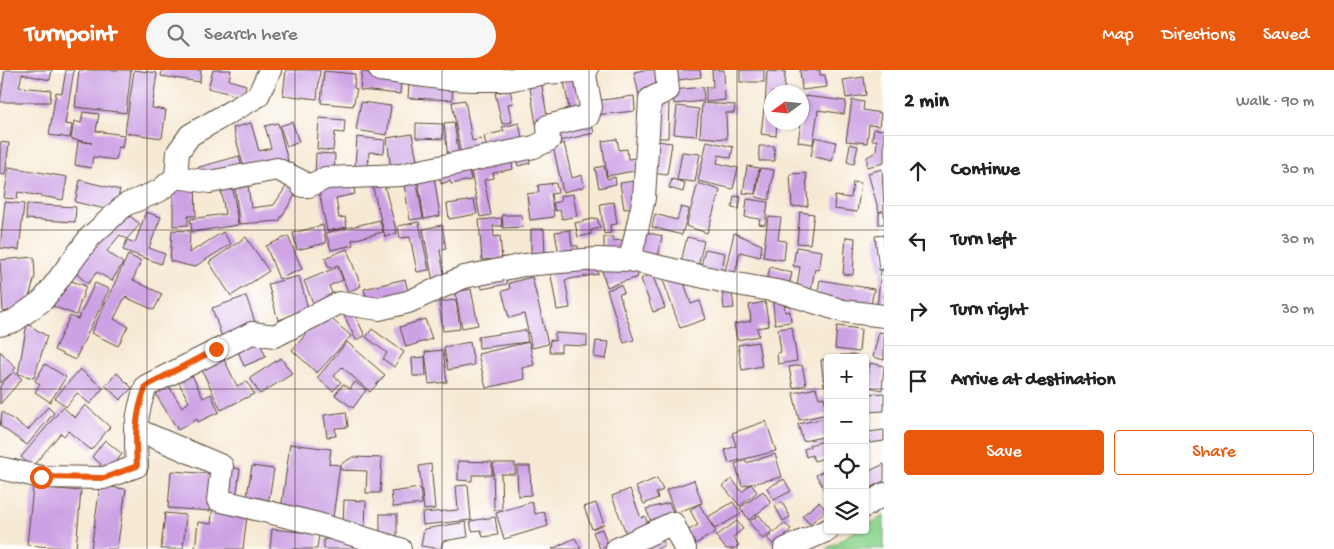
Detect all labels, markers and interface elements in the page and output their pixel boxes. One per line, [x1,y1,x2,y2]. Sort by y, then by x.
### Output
search box [146,13,496,58]
text: Turnpoint [25,21,116,50]
icon: search [164,21,192,49]
text: Search here [204,24,298,47]
text: Map [1102,25,1134,46]
text: Directions [1162,25,1235,46]
text: Saved [1263,25,1309,46]
north arrow [764,85,809,130]
text: 2 min [904,90,949,115]
text: Walk · 90 m [1236,93,1314,112]
icon: ahead [904,157,932,185]
text: Continue [951,159,1020,182]
text: 30 m [1281,161,1314,180]
icon: left [904,227,932,255]
text: Turn left [951,229,1015,252]
text: 30 m [1281,231,1314,250]
icon: right [904,297,932,325]
text: Turn right [951,299,1027,322]
text: 30 m [1281,301,1314,320]
route end [205,338,228,361]
map controls [824,354,869,534]
button: + [824,354,869,399]
icon: arrive [904,367,932,395]
text: Arrive at destination [951,369,1115,392]
button: − [824,399,869,444]
button: Save [904,430,1104,475]
button: Share [1114,430,1314,475]
button: locate [824,444,869,489]
route start [30,466,53,489]
button: layers [824,489,869,534]

